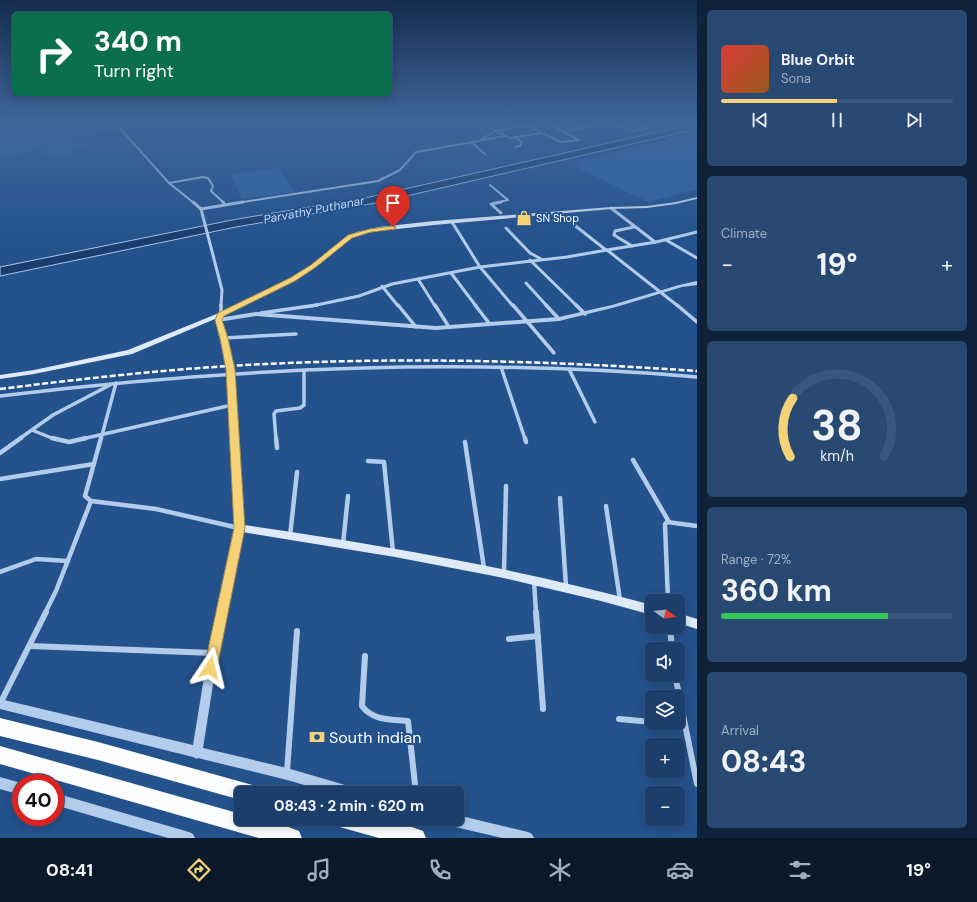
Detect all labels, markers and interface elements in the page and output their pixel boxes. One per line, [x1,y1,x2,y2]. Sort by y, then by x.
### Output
text: 340 m [94,23,182,60]
icon: right [28,28,80,80]
text: Blue Orbit [781,50,855,70]
text: Turn right [94,59,174,83]
text: Sona [781,70,811,87]
icon: previous [749,109,771,131]
icon: pause [826,109,848,131]
icon: next [903,109,925,131]
pin [376,186,410,227]
water label: Parvathy Puthanar [262,192,366,228]
icon: arrive [382,192,404,214]
shop icon: SN Shop [515,209,533,227]
place label: SN Shop [536,211,579,225]
text: Climate [721,225,767,242]
text: 19° [817,245,857,284]
text: − [721,250,733,279]
text: + [941,250,953,279]
text: 38 [811,399,863,453]
text: km/h [820,447,854,465]
text: Range · 72% [721,551,791,568]
text: 360 km [721,571,832,610]
north arrow [645,594,685,634]
map controls [645,594,685,826]
button: sound [645,642,685,682]
position arrow [189,647,231,689]
button: layers [645,690,685,730]
text: Arrival [721,722,759,739]
place label: South indian [329,727,421,748]
bank icon: South indian [308,728,326,746]
button: + [645,738,685,778]
text: 08:43 [721,742,806,781]
speed limit sign: 40 [12,774,64,826]
button: − [645,786,685,826]
text: 08:43 · 2 min · 620 m [274,796,424,816]
icon: directions [185,856,213,884]
icon: music [305,856,333,884]
icon: phone [426,856,454,884]
icon: climate [546,856,574,884]
icon: car [666,856,694,884]
icon: filters [786,856,814,884]
text: 08:41 [46,858,93,882]
text: 19° [906,858,931,882]

